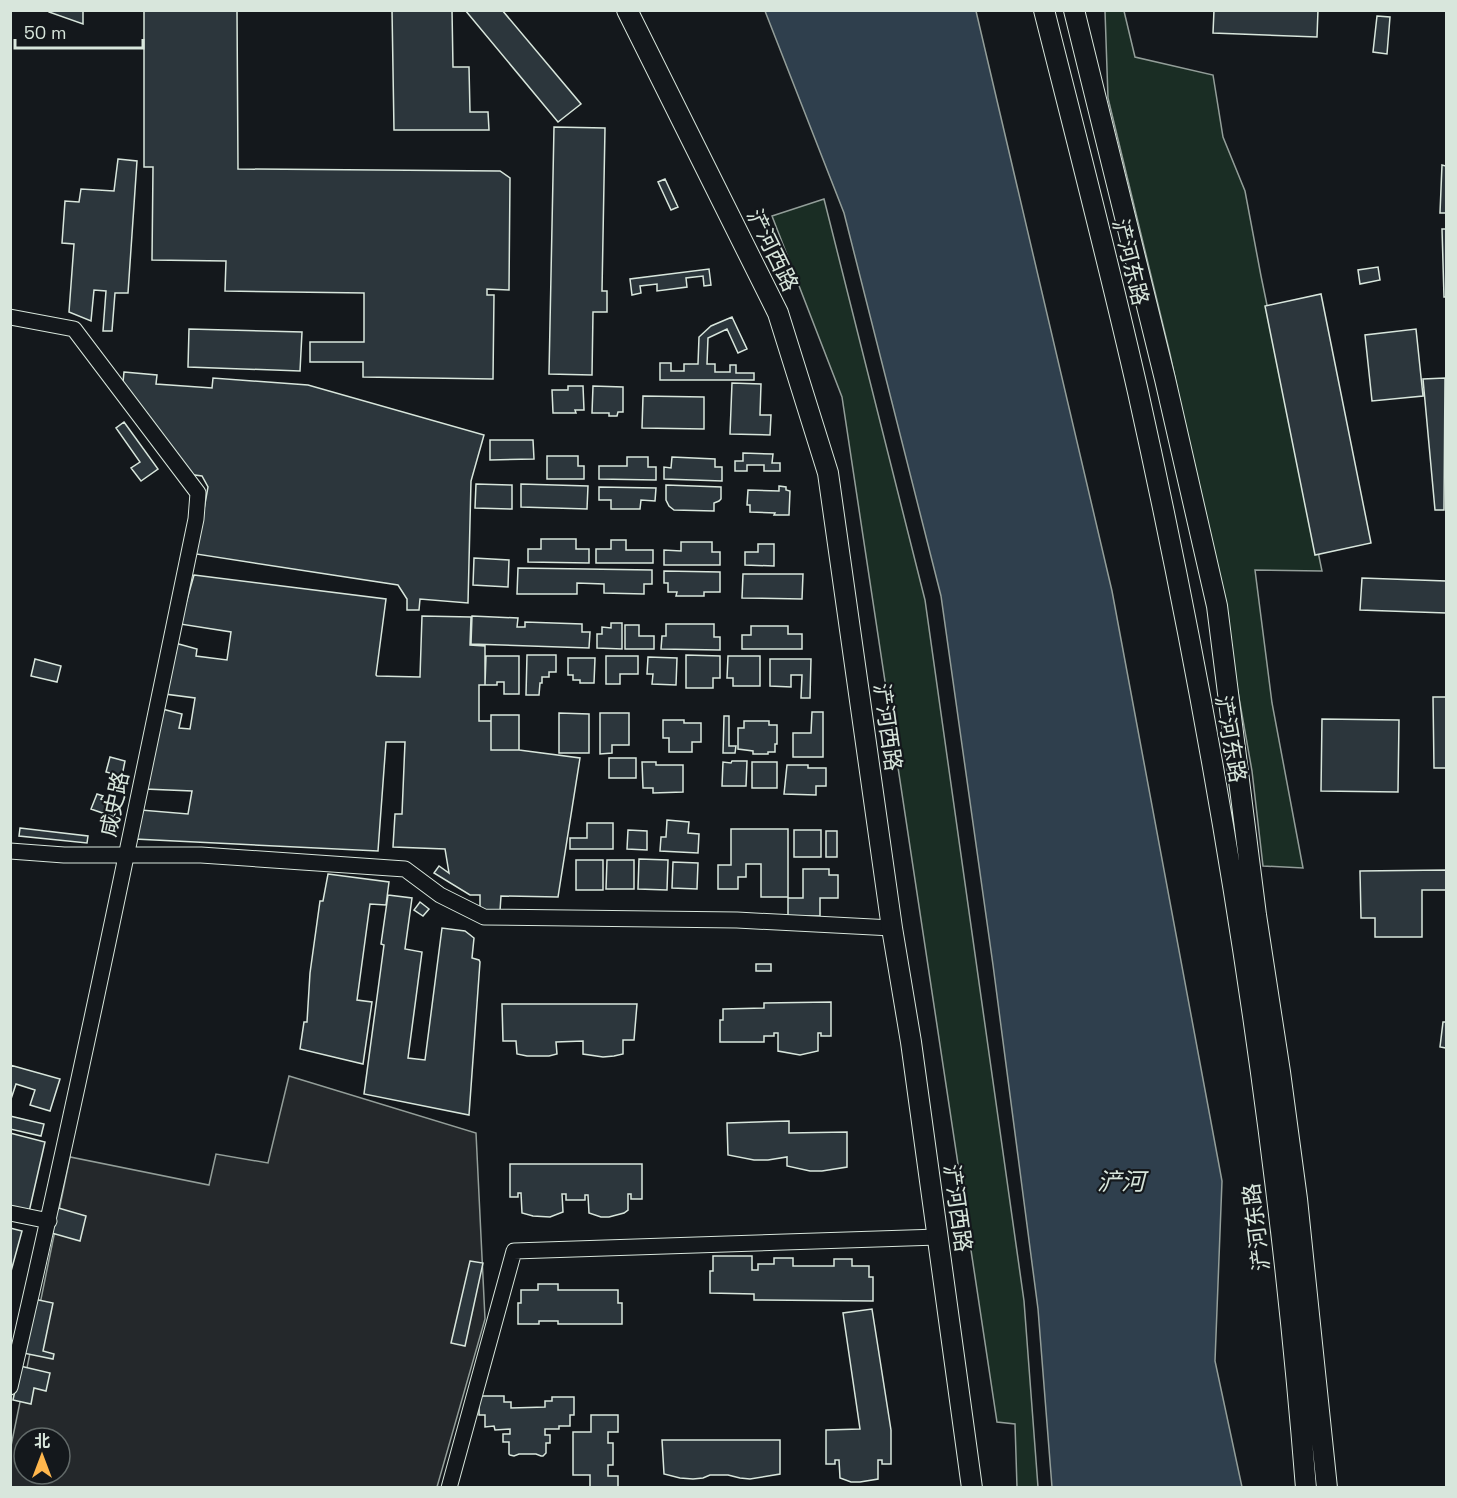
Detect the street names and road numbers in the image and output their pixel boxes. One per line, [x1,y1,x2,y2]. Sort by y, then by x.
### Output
street label: 浐河西路 [741,204,805,296]
street label: 浐河东路 [1107,216,1155,308]
street label: 浐河西路 [868,681,908,773]
street label: 浐河东路 [1210,693,1252,785]
street label: 咸史路 [93,769,135,839]
street label: 浐河西路 [938,1162,978,1254]
street label: 浐河东路 [1237,1182,1275,1272]

